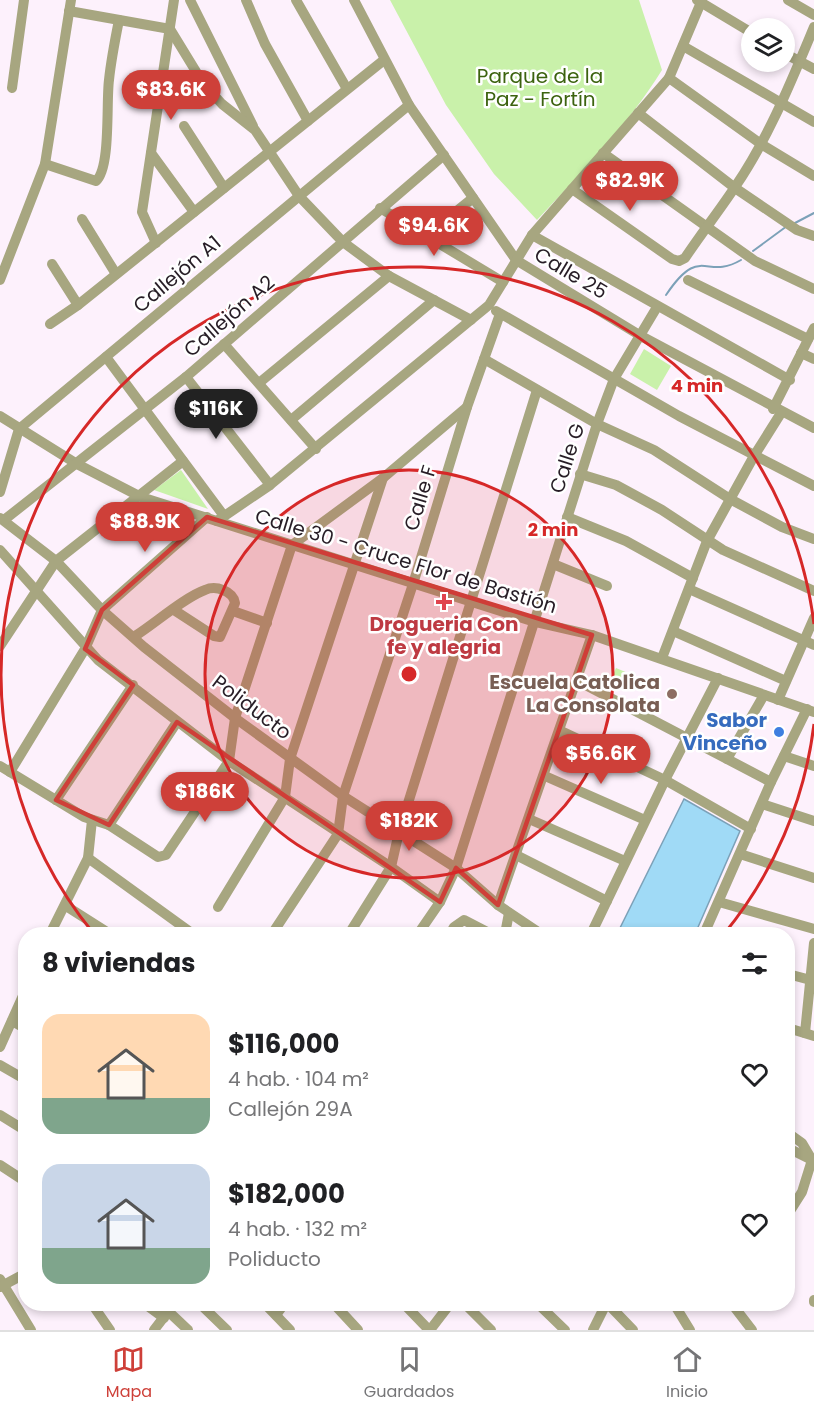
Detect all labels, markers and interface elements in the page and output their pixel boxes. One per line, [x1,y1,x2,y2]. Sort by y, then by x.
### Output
map controls [741,18,795,72]
button: layers [741,18,795,72]
park label: Parque de la Paz - Fortín [477,62,603,113]
pin: $83.6K [122,70,220,121]
text: $83.6K [136,75,206,103]
pin: $82.9K [581,161,679,212]
text: $82.9K [595,166,665,194]
pin: $94.6K [385,206,483,257]
text: $94.6K [398,211,470,239]
street label: Callejón A1 [127,229,227,319]
street label: Calle 25 [529,240,613,306]
street label: Callejón A2 [178,269,280,363]
text: 4 min [671,373,723,398]
pin: $116K [174,389,258,440]
text: $116K [189,394,243,422]
street label: Calle G [543,419,591,497]
street label: Calle F [397,462,443,534]
pin: $88.9K [96,502,194,553]
street label: Calle 30 - Cruce Flor de Bastión [252,502,560,620]
text: $88.9K [110,507,180,535]
text: 2 min [528,517,578,542]
marker: Drogueria Con fe y alegria [437,595,451,609]
place label: Drogueria Con fe y alegria [370,610,518,661]
centre of rings [399,664,419,684]
street label: Poliducto [207,668,297,746]
place label: Escuela Catolica La Consolata [489,668,660,719]
marker: Escuela Catolica La Consolata [665,687,679,701]
place label: Sabor Vinceño [682,706,767,757]
marker: Sabor Vinceño [772,725,786,739]
pin: $56.6K [552,734,650,785]
text: $56.6K [565,739,637,767]
pin: $186K [163,772,247,823]
text: $186K [175,777,235,805]
pin: $182K [367,801,451,852]
text: $182K [380,806,439,834]
text: 8 viviendas [42,945,196,981]
icon: filters [738,947,771,980]
text: $116,000 [228,1026,340,1062]
icon: home [90,1038,162,1110]
icon: heart [738,1058,771,1091]
text: 4 hab. · 104 m² [228,1065,369,1093]
text: Callejón 29A [228,1095,353,1123]
text: $182,000 [228,1176,345,1212]
icon: home [90,1188,162,1260]
icon: heart [738,1208,771,1241]
text: 4 hab. · 132 m² [228,1215,367,1243]
text: Poliducto [228,1245,321,1273]
tab: Mapa [106,1343,152,1404]
tab: Guardados [364,1343,454,1404]
tab: Inicio [666,1343,708,1404]

